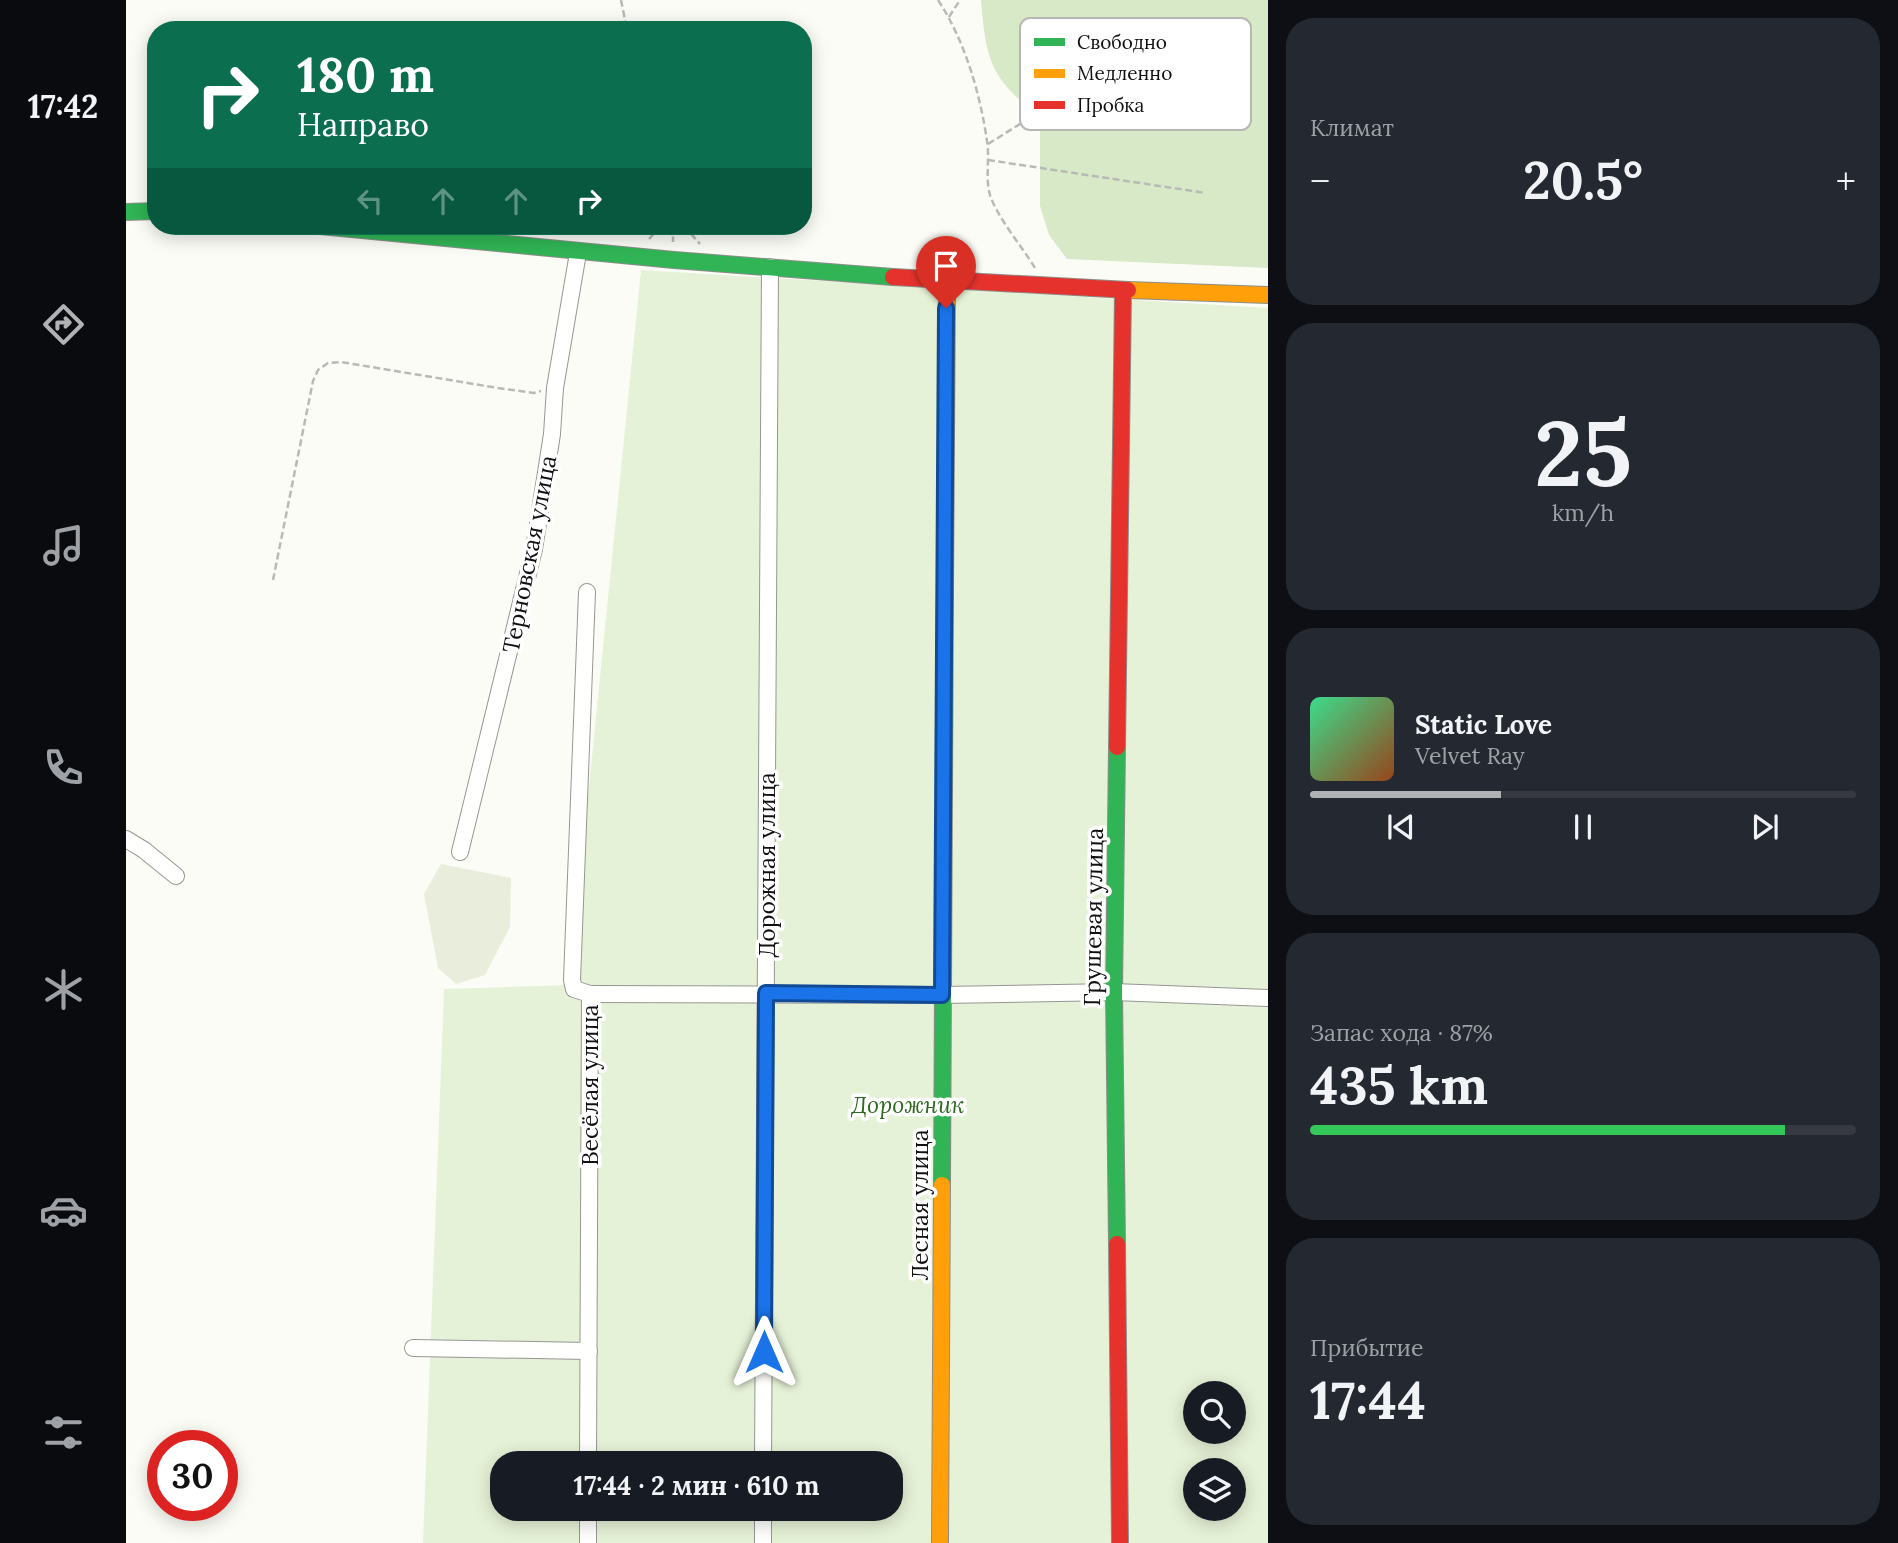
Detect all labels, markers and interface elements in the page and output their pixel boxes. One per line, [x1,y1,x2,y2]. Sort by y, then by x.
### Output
legend [1020,18,1251,130]
text: Свободно [1077,30,1167,54]
text: 180 m [297,43,434,105]
icon: right [182,49,273,140]
text: Медленно [1077,61,1172,85]
text: 17:42 [28,86,98,127]
text: Пробка [1077,93,1144,117]
text: Направо [297,104,429,145]
text: Климат [1310,113,1394,142]
text: 20.5° [1523,147,1643,213]
text: − [1310,157,1330,205]
text: + [1836,157,1856,205]
icon: left [351,182,389,220]
icon: ahead [424,182,462,220]
icon: ahead [497,182,535,220]
icon: right [570,182,608,220]
pin [916,236,976,308]
icon: arrive [927,247,965,285]
icon: directions [39,300,88,349]
text: 25 [1534,394,1632,511]
street label: Терновская улица [496,453,562,655]
text: km/h [1552,498,1614,527]
icon: music [39,521,88,570]
text: Static Love [1415,708,1552,741]
text: Velvet Ray [1415,741,1525,770]
icon: phone [39,743,88,792]
street label: Дорожная улица [752,772,781,958]
icon: previous [1382,808,1420,846]
icon: pause [1564,808,1602,846]
icon: next [1746,808,1784,846]
street label: Грушевая улица [1077,827,1109,1006]
icon: climate [39,965,88,1014]
street label: Весёлая улица [575,1004,604,1166]
text: Запас хода · 87% [1310,1018,1493,1047]
text: 435 km [1310,1052,1488,1118]
park label: Дорожник [851,1090,964,1119]
street label: Лесная улица [905,1129,934,1281]
icon: car [39,1186,88,1235]
position arrow [727,1315,801,1389]
text: Прибытие [1310,1333,1424,1362]
text: 17:44 [1310,1367,1426,1433]
map controls [1183,1381,1246,1521]
button: search [1183,1381,1246,1444]
icon: filters [39,1408,88,1457]
speed limit sign: 30 [147,1430,238,1521]
button: layers [1183,1458,1246,1521]
text: 17:44 · 2 мин · 610 m [574,1469,819,1502]

